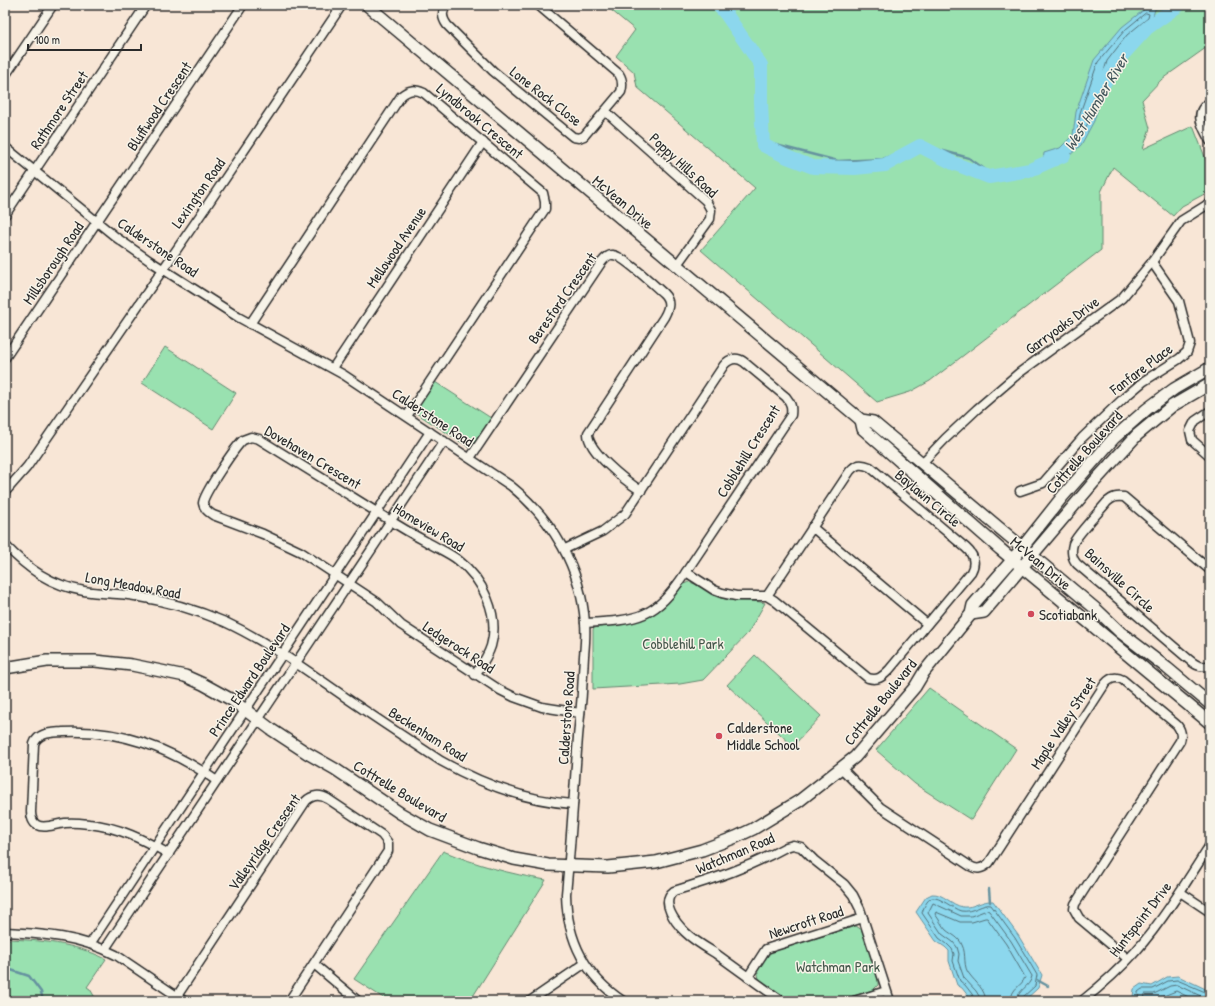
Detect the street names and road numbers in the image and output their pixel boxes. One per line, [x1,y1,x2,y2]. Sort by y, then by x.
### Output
street label: Bluffwood Crescent [121,57,197,155]
street label: Lone Rock Close [506,61,586,131]
street label: Rathmore Street [25,66,93,153]
street label: Lyndbrook Crescent [432,78,529,164]
street label: Poppy Hills Road [645,128,723,202]
street label: Lexington Road [166,154,230,232]
street label: McVean Drive [588,170,658,234]
street label: Mellowood Avenue [361,202,431,292]
street label: Calderstone Road [113,212,203,282]
street label: Millsborough Road [18,217,89,308]
street label: Beresford Crescent [523,247,602,348]
street label: Garryoaks Drive [1021,291,1103,359]
street label: Fanfare Place [1104,338,1177,400]
street label: Calderstone Road [388,383,478,451]
street label: Cobblehill Crescent [711,400,785,501]
street label: Cottrelle Boulevard [1041,406,1127,498]
street label: Dovehaven Crescent [261,420,366,494]
street label: Baylawn Circle [891,464,965,532]
street label: Homeview Road [389,498,469,557]
street label: McVean Drive [1006,531,1076,595]
street label: Bainsville Circle [1080,543,1160,617]
street label: Long Meadow Road [84,566,182,604]
street label: Ledgerock Road [419,616,499,678]
street label: Prince Edward Boulevard [203,619,295,741]
street label: Cottrelle Boulevard [839,654,921,750]
street label: Calderstone Road [552,671,580,765]
street label: Maple Valley Street [1025,672,1101,773]
street label: Beckenham Road [385,702,471,767]
street label: Cottrelle Boulevard [349,755,451,827]
street label: Valleyridge Crescent [223,789,306,895]
street label: Watchman Road [693,827,778,879]
street label: Huntspoint Drive [1104,877,1176,961]
street label: Newcroft Road [766,900,846,944]

